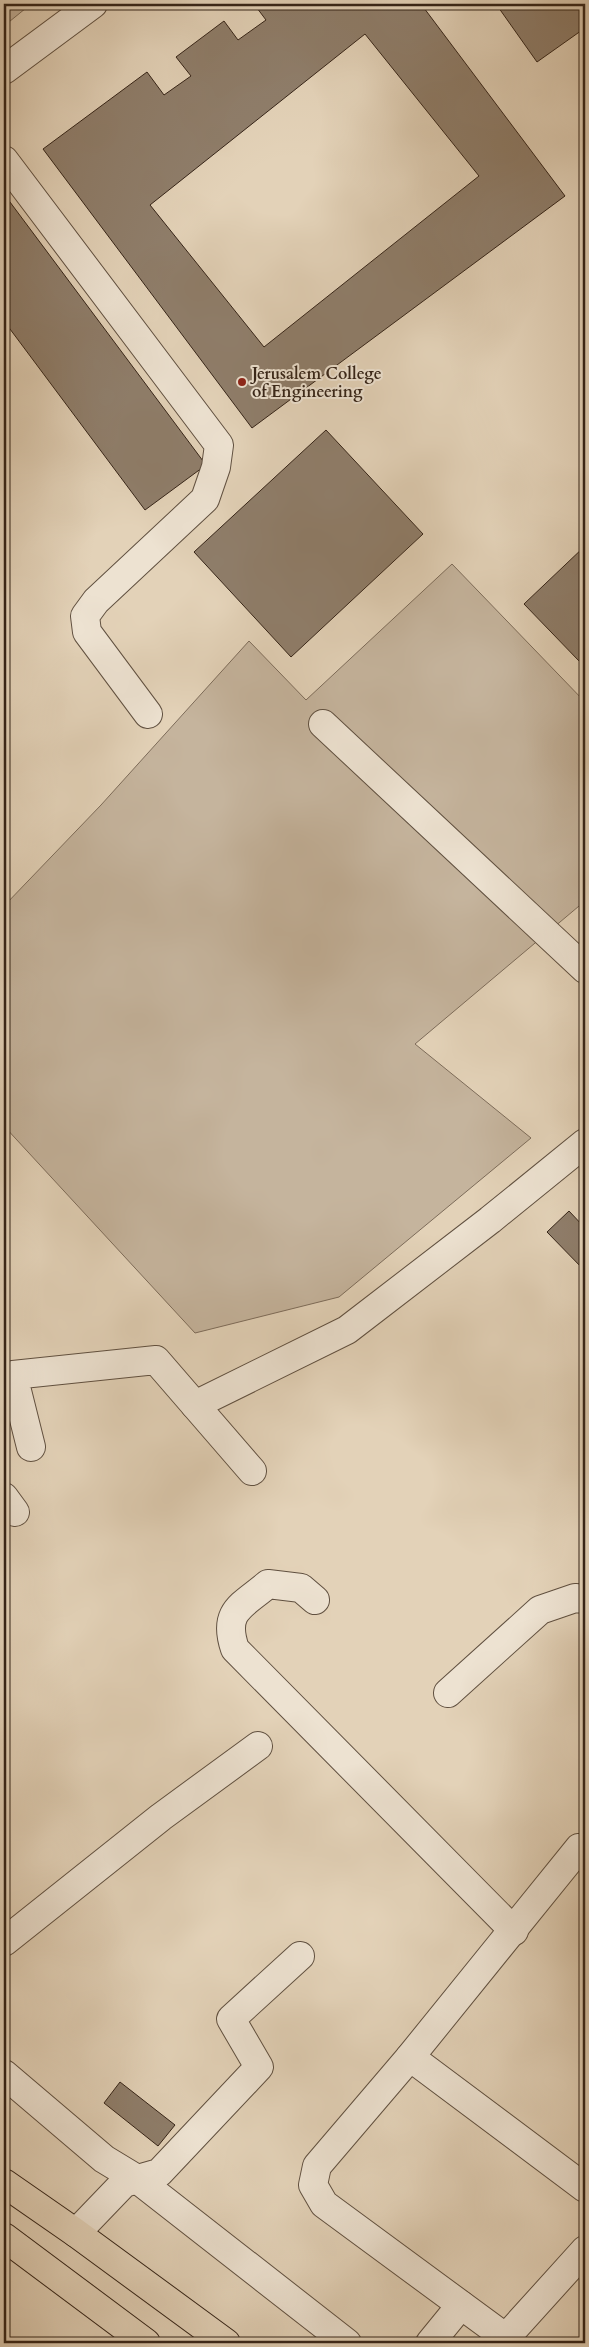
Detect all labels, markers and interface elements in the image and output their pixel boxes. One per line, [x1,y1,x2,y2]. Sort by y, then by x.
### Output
place label: Jerusalem College of Engineering [250,363,382,403]
marker: Jerusalem College of Engineering [236,376,248,388]

